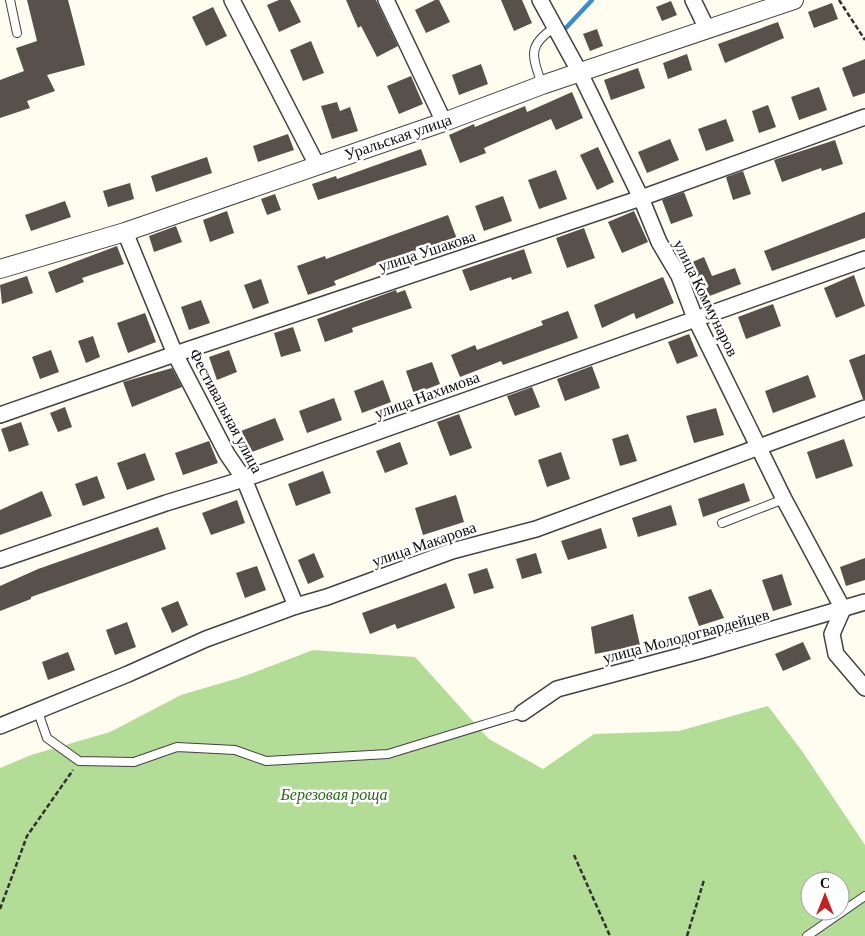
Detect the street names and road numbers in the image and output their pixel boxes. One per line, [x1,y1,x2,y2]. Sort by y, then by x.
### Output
street label: Уральская улица [342,111,454,164]
street label: улица Ушакова [376,227,478,276]
street label: улица Коммунаров [670,237,742,360]
street label: Фестивальная улица [185,346,266,476]
street label: улица Нахимова [372,368,482,423]
street label: улица Макарова [370,518,479,571]
street label: улица Молодогвардейцев [601,605,772,667]

